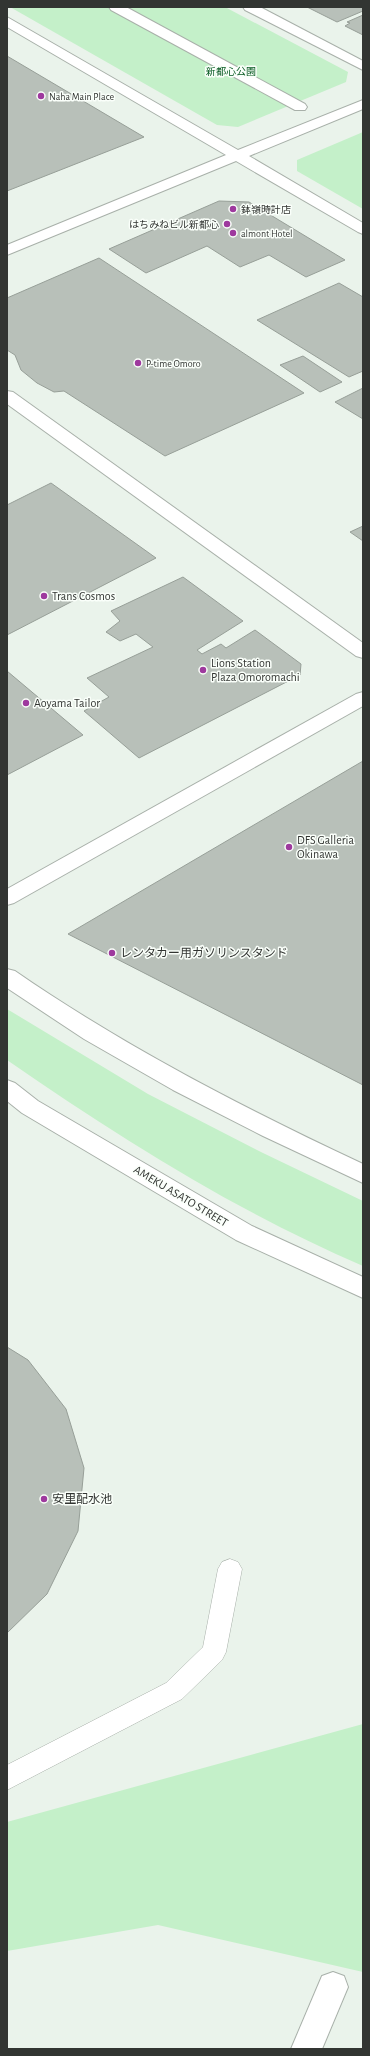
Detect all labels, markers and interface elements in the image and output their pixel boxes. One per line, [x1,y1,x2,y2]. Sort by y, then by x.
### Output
park label: 新都心公園 [206,66,256,77]
marker: Naha Main Place [36,91,46,101]
place label: Naha Main Place [49,92,114,102]
marker: 鉢嶺時計店 [228,204,238,214]
place label: 鉢嶺時計店 [241,204,291,215]
place label: はちみねビル新都心 [129,219,219,230]
marker: はちみねビル新都心 [222,219,232,229]
marker: almont Hotel [228,228,238,238]
place label: almont Hotel [241,229,293,239]
marker: P-time Omoro [133,358,143,368]
place label: P-time Omoro [146,359,201,369]
place label: Trans Cosmos [52,590,115,602]
marker: Trans Cosmos [39,591,49,601]
place label: Lions Station Plaza Omoromachi [211,657,300,683]
marker: Lions Station Plaza Omoromachi [198,665,208,675]
place label: Aoyama Tailor [34,697,100,710]
marker: Aoyama Tailor [21,698,31,708]
place label: DFS Galleria Okinawa [297,834,354,860]
marker: DFS Galleria Okinawa [284,842,294,852]
place label: レンタカー用ガソリンスタンド [120,946,288,959]
marker: レンタカー用ガソリンスタンド [107,948,117,958]
street label: AMEKU ASATO STREET [132,1163,230,1229]
place label: 安里配水池 [52,1492,112,1505]
marker: 安里配水池 [39,1494,49,1504]

